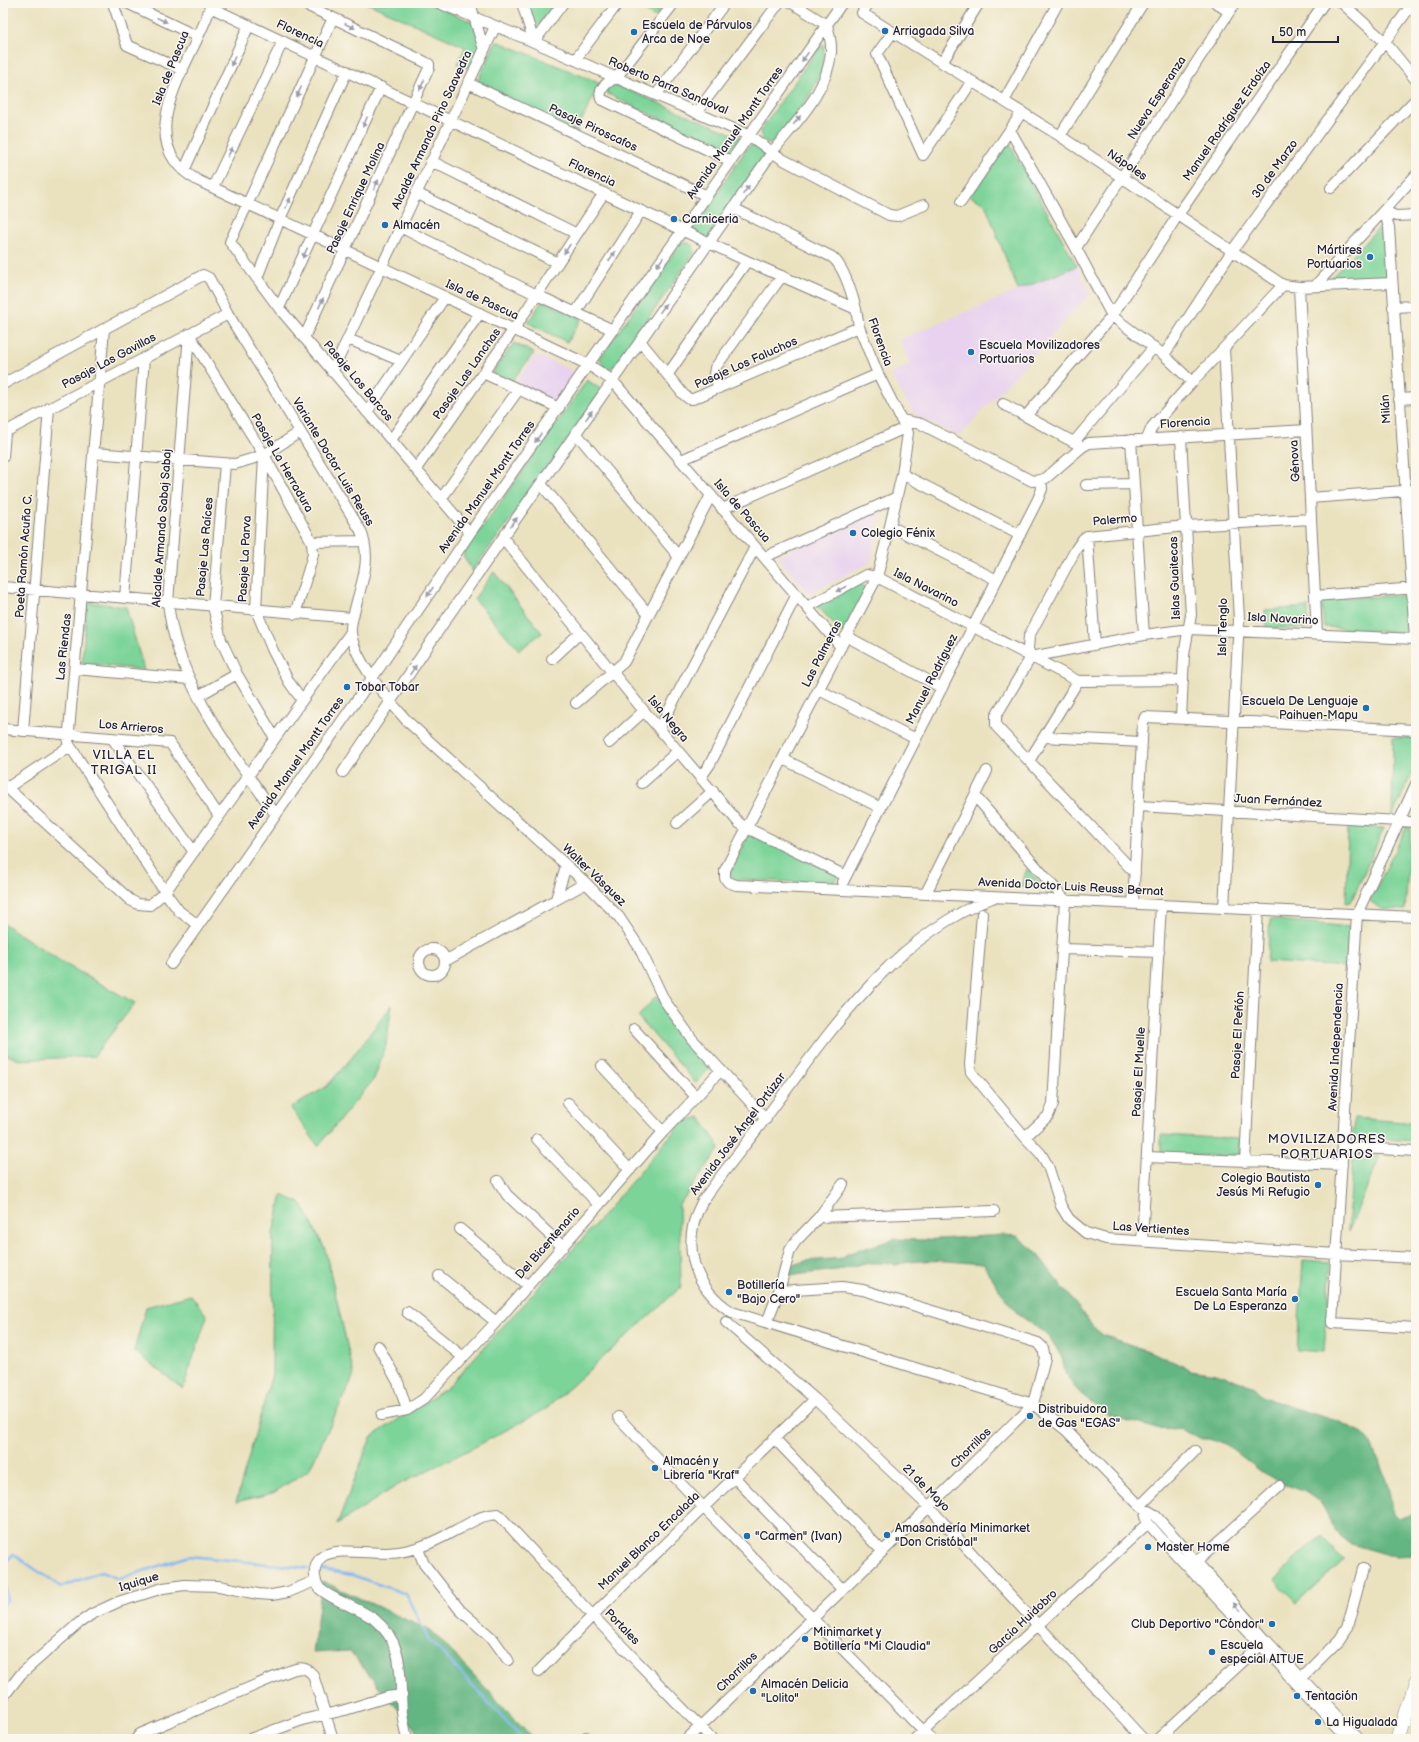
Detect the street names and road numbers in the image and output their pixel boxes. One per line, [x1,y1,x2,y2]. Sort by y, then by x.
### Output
street label: Florencia [274,17,326,52]
street label: Isla de Pascua [149,28,193,108]
street label: Alcalde Armando Pino Saavedra [389,48,476,212]
street label: Nueva Esperanza [1124,53,1190,143]
street label: Roberto Parra Sandoval [606,54,730,118]
street label: Manuel Rodríguez Erdoíza [1180,58,1274,184]
street label: Avenida Manuel Montt Torres [683,64,787,202]
street label: Pasaje Piroscafos [546,101,640,155]
street label: 30 de Marzo [1249,137,1301,201]
street label: Pasaje Enrique Molina [323,139,389,256]
street label: Nápoles [1104,146,1150,184]
street label: Florencia [566,156,618,191]
street label: Isla de Pascua [443,276,521,324]
street label: Florencia [864,316,896,368]
street label: Pasaje Las Lanchas [430,325,504,423]
street label: Pasaje Las Gavillas [59,330,159,392]
street label: Pasaje Los Faluchos [692,334,800,392]
street label: Pasaje Los Barcos [320,338,396,424]
street label: Milán [1377,394,1395,424]
street label: Variante Doctor Luis Reuss [289,395,377,529]
street label: Pasaje La Herradura [248,411,317,515]
street label: Florencia [1159,414,1211,432]
street label: Avenida Manuel Montt Torres [435,418,539,556]
street label: Génova [1286,439,1304,482]
street label: Alcalde Armando Sabaj Sabaj [149,448,175,608]
street label: Isla de Pascua [710,476,774,546]
street label: Poeta Ramón Acuña C. [12,494,36,618]
street label: Pasaje Las Raíces [193,497,217,597]
street label: Palermo [1092,511,1138,529]
street label: Pasaje La Parva [235,515,255,603]
street label: Islas Guaitecas [1166,536,1184,620]
street label: Isla Navarino [891,565,961,611]
street label: Isla Tenglo [1215,598,1231,656]
street label: Isla Navarino [1247,610,1319,628]
street label: Las Riendas [53,613,75,681]
street label: Las Palmeras [799,618,845,690]
street label: Manuel Rodríguez [903,631,961,727]
street label: Isla Negra [644,693,692,746]
street label: Avenida Manuel Montt Torres [244,694,348,832]
street label: Los Arrieros [98,717,164,737]
street label: Juan Fernández [1234,791,1323,811]
street label: Walter Vásquez [559,841,629,909]
street label: Avenida Doctor Luis Reuss Bernat [978,875,1164,899]
street label: Avenida Independencia [1325,982,1347,1111]
street label: Pasaje El Peñón [1228,990,1248,1079]
street label: Pasaje El Muelle [1129,1027,1149,1117]
street label: Avenida José Ángel Ortúzar [685,1068,789,1198]
street label: Del Bicentenario [513,1204,584,1282]
street label: Las Vertientes [1112,1219,1190,1239]
street label: Chorrillos [947,1424,995,1472]
street label: 21 de Mayo [899,1461,953,1515]
street label: Manuel Blanco Encalada [595,1488,703,1593]
street label: Iquique [117,1569,161,1595]
street label: García Huidobro [985,1586,1061,1658]
street label: Portales [601,1606,643,1648]
street label: Chorrillos [713,1649,761,1695]

